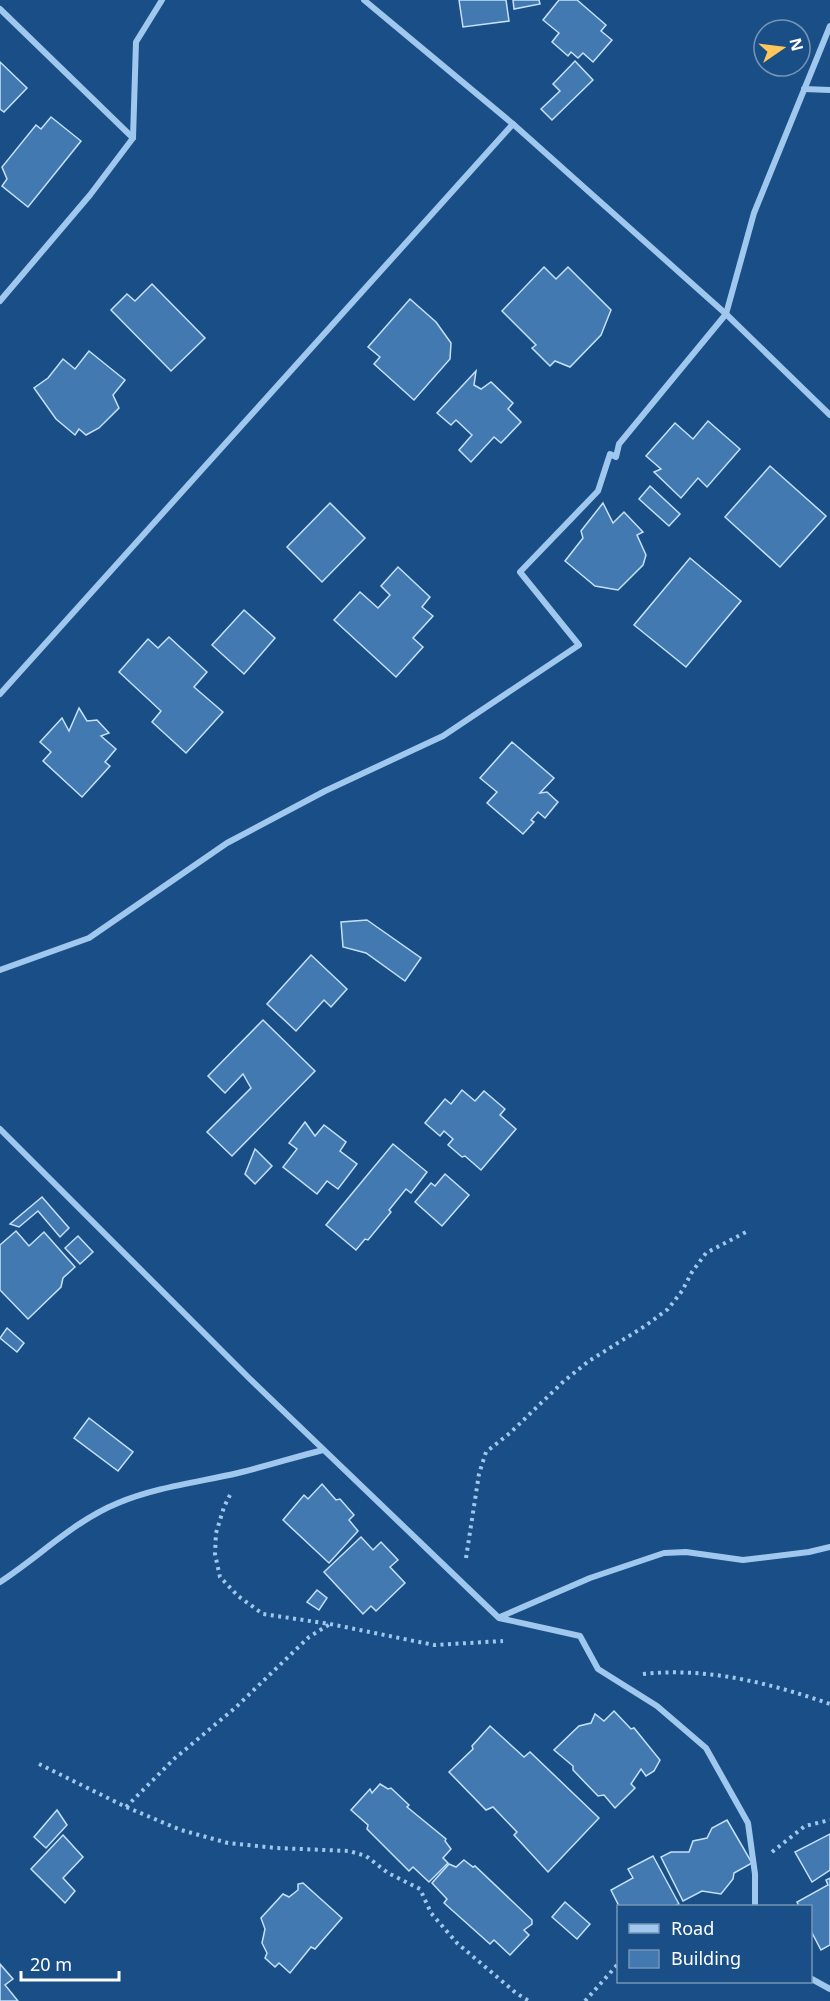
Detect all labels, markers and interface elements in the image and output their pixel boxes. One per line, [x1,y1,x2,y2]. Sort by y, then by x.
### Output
north arrow [752,18,812,78]
text: N [784,35,809,53]
legend [617,1905,812,1983]
text: Road [671,1916,714,1940]
scale bar [21,1944,118,1982]
text: Building [671,1946,741,1970]
text: 20 m [30,1952,72,1976]

